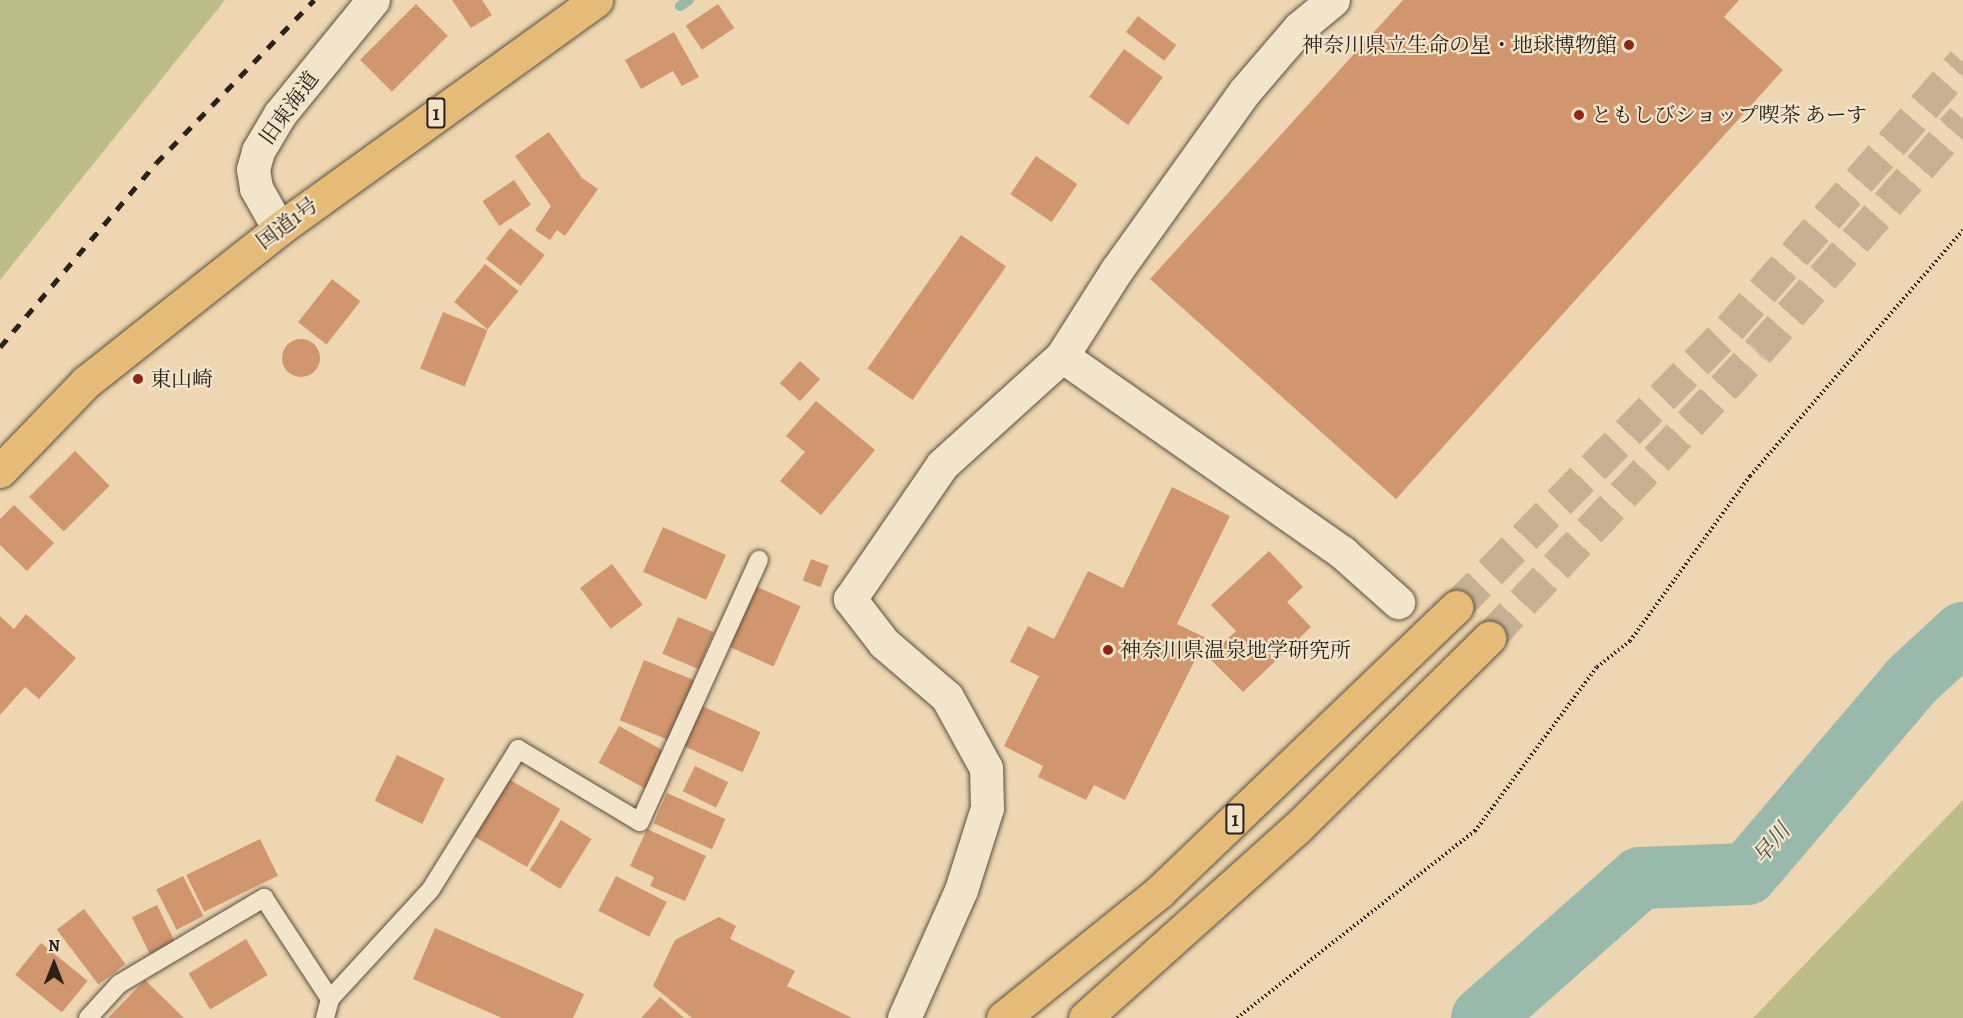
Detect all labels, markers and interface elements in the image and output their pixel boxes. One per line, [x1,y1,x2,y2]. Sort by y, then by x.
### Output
place label: 神奈川県立生命の星・地球博物館 [1302,32,1617,58]
marker: 神奈川県立生命の星・地球博物館 [1622,38,1636,52]
street label: 旧東海道 [254,67,324,149]
road number: 1 [426,96,446,130]
place label: ともしびショップ喫茶 あーす [1591,102,1868,128]
marker: ともしびショップ喫茶 あーす [1572,108,1586,122]
street label: 国道1号 [251,192,323,254]
place label: 東山崎 [150,366,213,392]
marker: 東山崎 [131,372,145,386]
place label: 神奈川県温泉地学研究所 [1120,637,1351,663]
marker: 神奈川県温泉地学研究所 [1101,643,1115,657]
road number: 1 [1224,802,1246,836]
water label: 早川 [1748,819,1796,869]
north arrow [24,934,84,994]
text: N [48,935,60,957]

